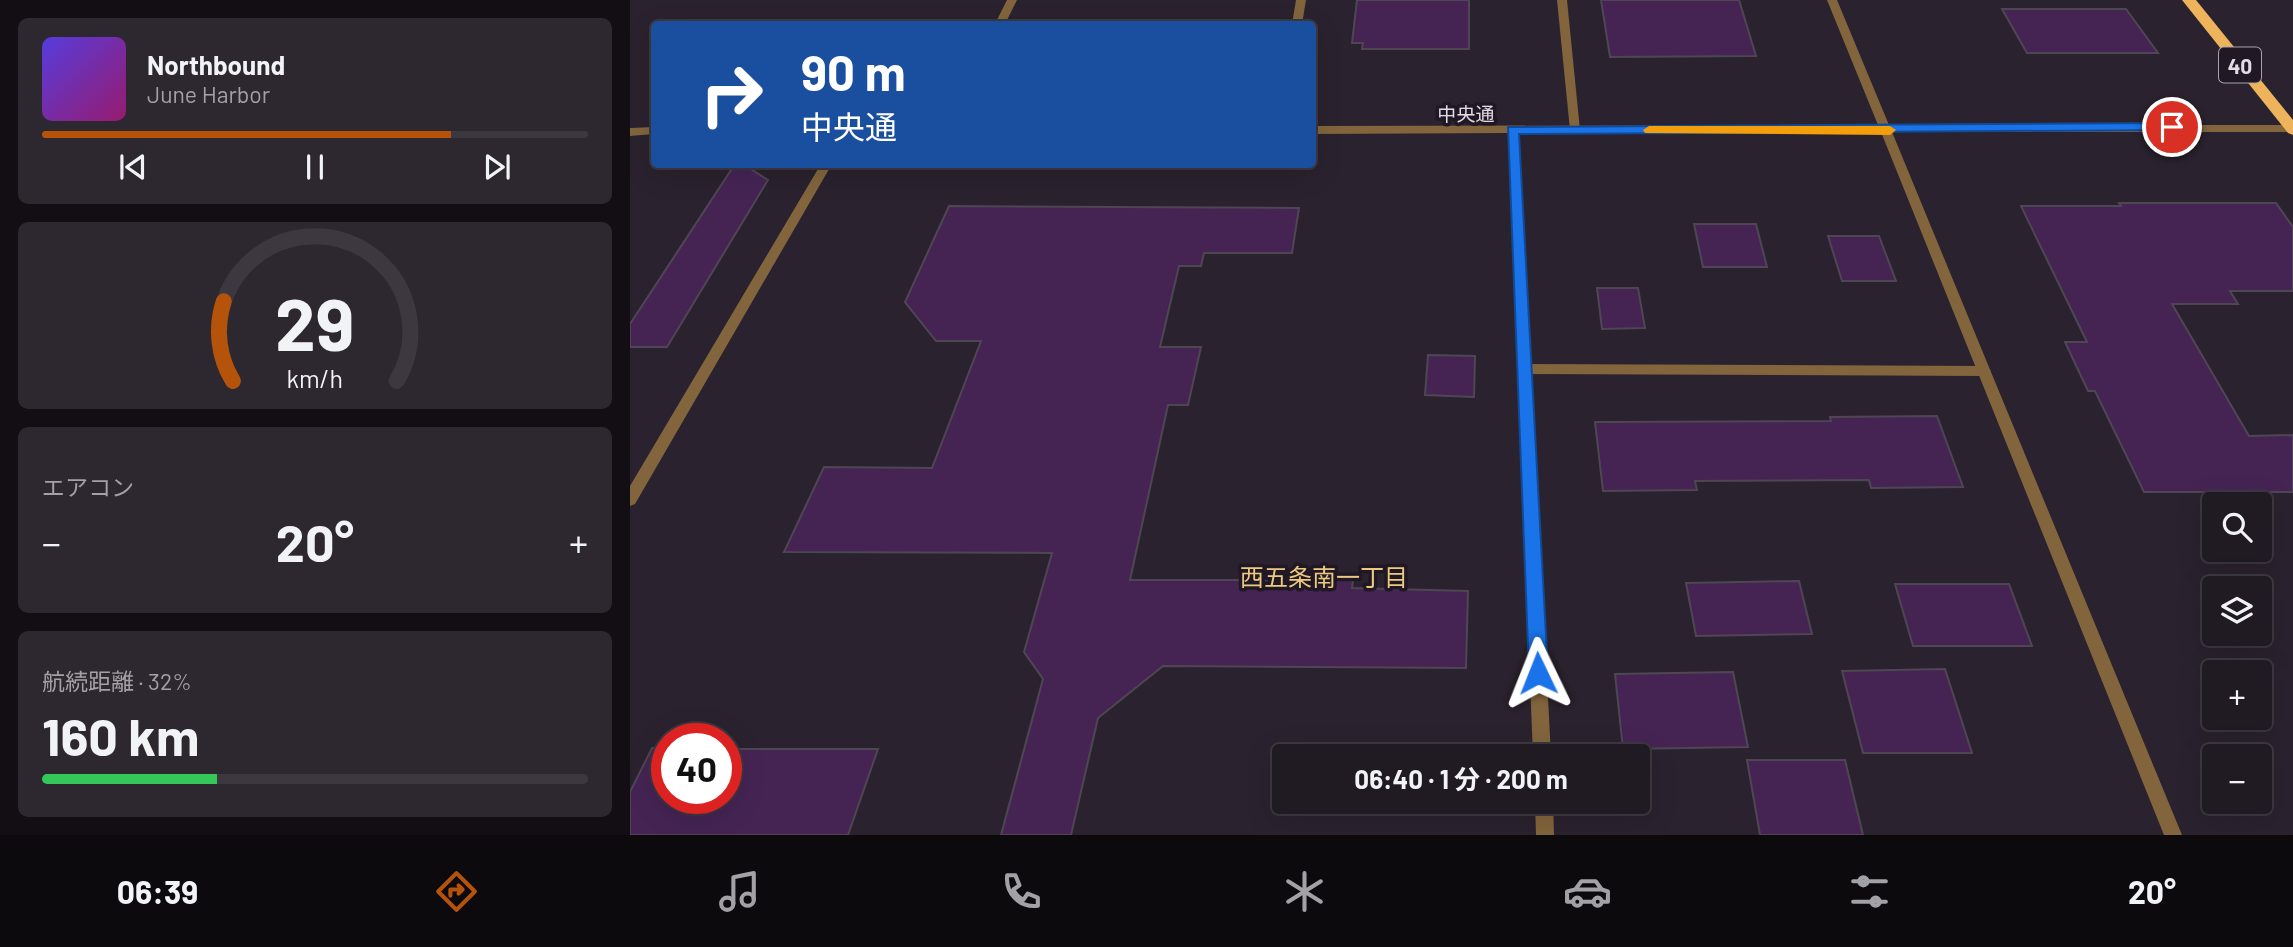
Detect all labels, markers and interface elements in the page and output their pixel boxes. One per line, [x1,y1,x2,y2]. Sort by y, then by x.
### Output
text: 90 m [801,42,906,101]
road number: 40 [2219,48,2261,82]
text: Northbound [147,49,285,80]
icon: right [686,49,777,140]
text: June Harbor [147,80,270,108]
pin [2142,97,2202,157]
street label: 中央通 [1437,102,1495,125]
text: 中央通 [801,107,897,145]
icon: arrive [2153,108,2191,146]
icon: previous [114,148,152,186]
icon: pause [296,148,334,186]
icon: next [478,148,516,186]
text: 29 [275,279,355,367]
text: km/h [287,363,343,393]
text: エアコン [42,473,134,501]
map controls [2202,492,2272,814]
button: search [2202,492,2272,562]
text: 20° [276,510,354,572]
text: − [42,519,61,565]
text: + [569,519,588,565]
district label: 西五条南一丁目 [1240,562,1408,591]
button: layers [2202,576,2272,646]
position arrow [1501,636,1575,710]
button: + [2202,660,2272,730]
text: 航続距離 · 32% [42,667,192,695]
text: 160 km [42,704,200,766]
speed limit sign: 40 [651,723,742,814]
button: − [2202,744,2272,814]
text: 06:40 · 1 分 · 200 m [1354,763,1568,794]
icon: directions [432,867,481,916]
icon: music [715,867,764,916]
icon: phone [997,867,1046,916]
icon: climate [1280,867,1329,916]
icon: car [1563,867,1612,916]
icon: filters [1845,867,1894,916]
text: 06:39 [117,872,198,910]
text: 20° [2128,872,2176,910]

